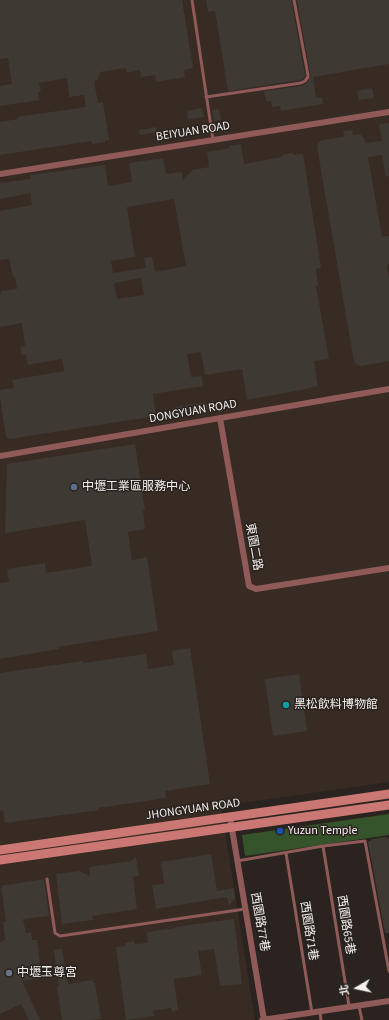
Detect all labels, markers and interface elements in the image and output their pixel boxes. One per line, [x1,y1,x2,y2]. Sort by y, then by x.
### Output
street label: BEIYUAN ROAD [155,119,231,145]
street label: DONGYUAN ROAD [148,397,238,427]
place label: 中壢工業區服務中心 [82,480,190,494]
marker: 中壢工業區服務中心 [69,482,79,492]
street label: 東園二路 [242,522,264,572]
place label: 黑松飲料博物館 [294,698,378,712]
marker: 黑松飲料博物館 [281,700,291,710]
street label: JHONGYUAN ROAD [145,796,241,824]
place label: Yuzun Temple [288,824,358,838]
marker: Yuzun Temple [275,826,285,836]
street label: 西園路77巷 [247,891,271,953]
street label: 西園路65巷 [333,894,357,956]
street label: 西園路71巷 [296,900,320,962]
place label: 中壢玉尊宮 [17,966,77,980]
marker: 中壢玉尊宮 [4,968,14,978]
north arrow [337,968,377,1008]
text: 北 [336,983,353,997]

